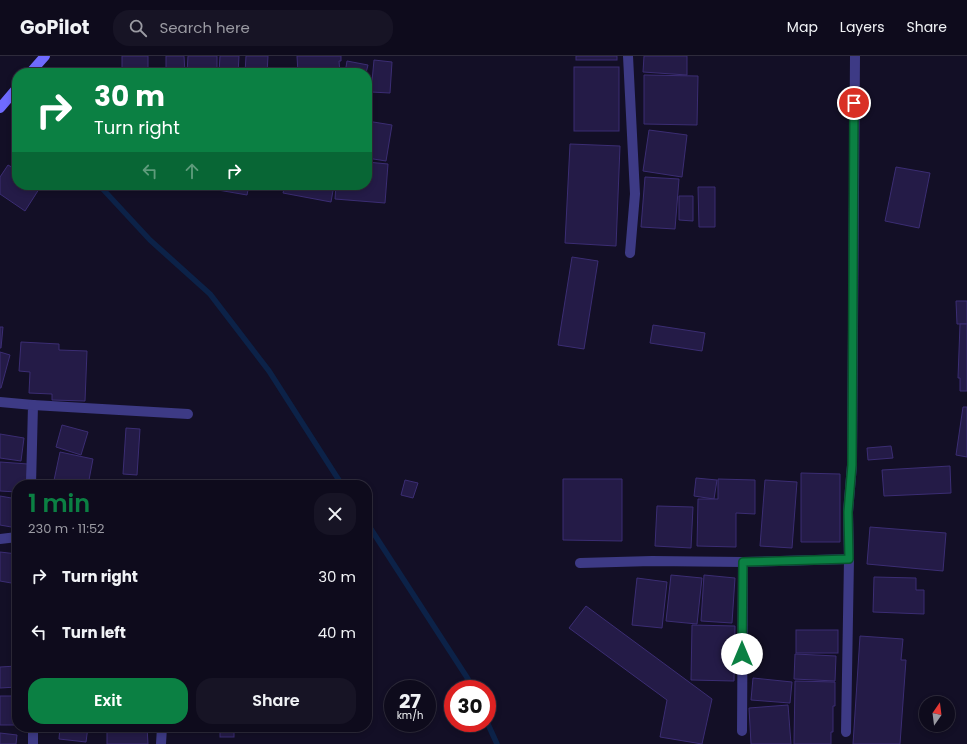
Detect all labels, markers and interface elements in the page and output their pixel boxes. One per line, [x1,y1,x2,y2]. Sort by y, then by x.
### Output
search box [113,10,393,46]
text: GoPilot [20,14,89,41]
icon: search [127,17,149,39]
text: Search here [159,17,250,38]
text: Map [787,17,818,37]
text: Layers [840,17,884,37]
text: Share [906,17,947,37]
text: 30 m [94,77,165,116]
icon: right [28,84,80,136]
pin [837,86,871,120]
icon: arrive [843,92,865,114]
text: Turn right [94,115,180,140]
icon: left [139,160,161,182]
icon: ahead [181,160,203,182]
icon: right [223,160,245,182]
text: 1 min [28,487,90,520]
button: close [314,493,356,535]
text: 230 m · 11:52 [28,519,105,538]
icon: right [28,565,50,587]
text: Turn right [62,566,138,587]
text: 30 m [318,566,356,587]
icon: left [28,621,50,643]
text: Turn left [62,622,126,643]
text: 40 m [318,622,356,643]
position arrow [721,633,763,675]
button: Exit [28,678,188,724]
button: Share [196,678,356,724]
speed limit sign: 30 [444,680,496,732]
text: 27 [399,687,421,715]
north arrow [919,696,955,732]
map controls [919,696,955,732]
text: km/h [397,708,423,723]

